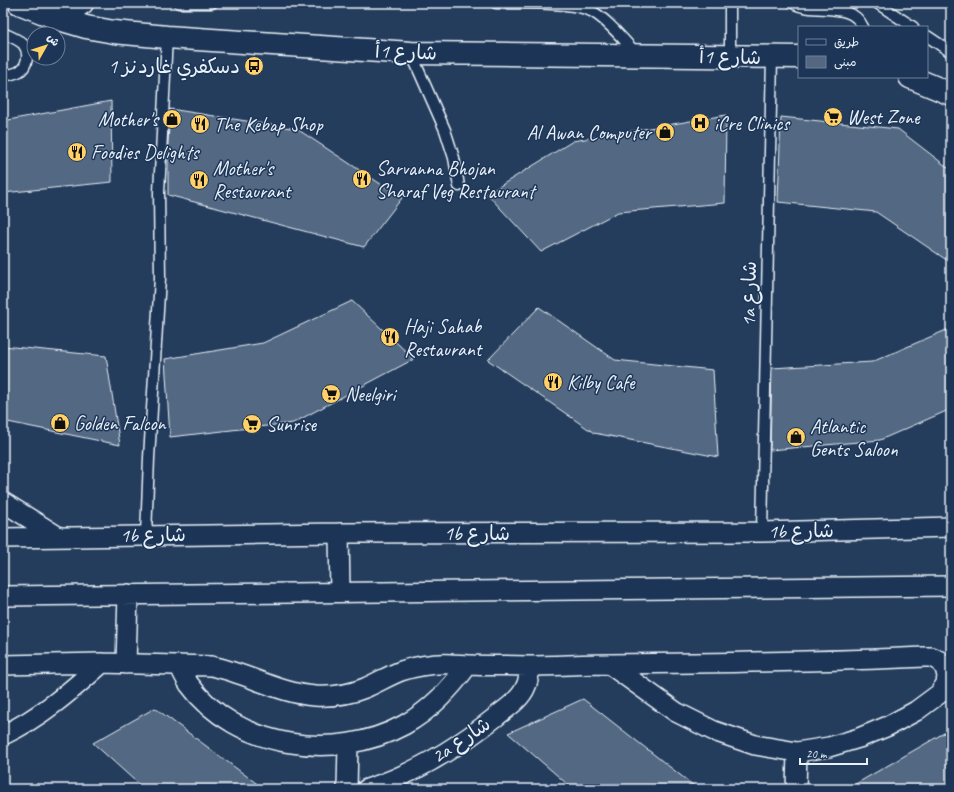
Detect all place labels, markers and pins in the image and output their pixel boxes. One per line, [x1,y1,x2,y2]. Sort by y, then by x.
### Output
place label: دسكفري غاردنز 1 [108,54,240,81]
bus stop icon: دسكفري غاردنز 1 [243,55,265,77]
place label: West Zone [847,105,921,130]
supermarket icon: West Zone [822,106,844,128]
place label: Mother's [98,107,160,132]
shop icon: Mother's [161,108,183,130]
place label: iCre Clinics [714,111,791,136]
place label: The Kebap Shop [214,112,324,137]
hospital icon: iCre Clinics [689,112,711,134]
restaurant icon: The Kebap Shop [189,113,211,135]
place label: Al Awan Computer [527,120,653,145]
shop icon: Al Awan Computer [654,121,676,143]
place label: Foodies Delights [91,140,201,165]
restaurant icon: Foodies Delights [66,141,88,163]
place label: Mother's Restaurant [213,156,293,204]
place label: Sarvanna Bhojan Sharaf Veg Restaurant [376,156,538,204]
restaurant icon: Sarvanna Bhojan Sharaf Veg Restaurant [351,168,373,190]
restaurant icon: Mother's Restaurant [188,169,210,191]
place label: Haji Sahab Restaurant [404,314,484,362]
restaurant icon: Haji Sahab Restaurant [379,326,401,348]
place label: Kilby Cafe [567,370,636,395]
restaurant icon: Kilby Cafe [542,371,564,393]
place label: Neelgiri [345,382,398,407]
supermarket icon: Neelgiri [320,383,342,405]
place label: Golden Falcon [74,411,167,436]
shop icon: Golden Falcon [49,412,71,434]
place label: Sunrise [266,412,317,437]
supermarket icon: Sunrise [241,413,263,435]
place label: Atlantic Gents Saloon [810,414,899,462]
shop icon: Atlantic Gents Saloon [785,426,807,448]

